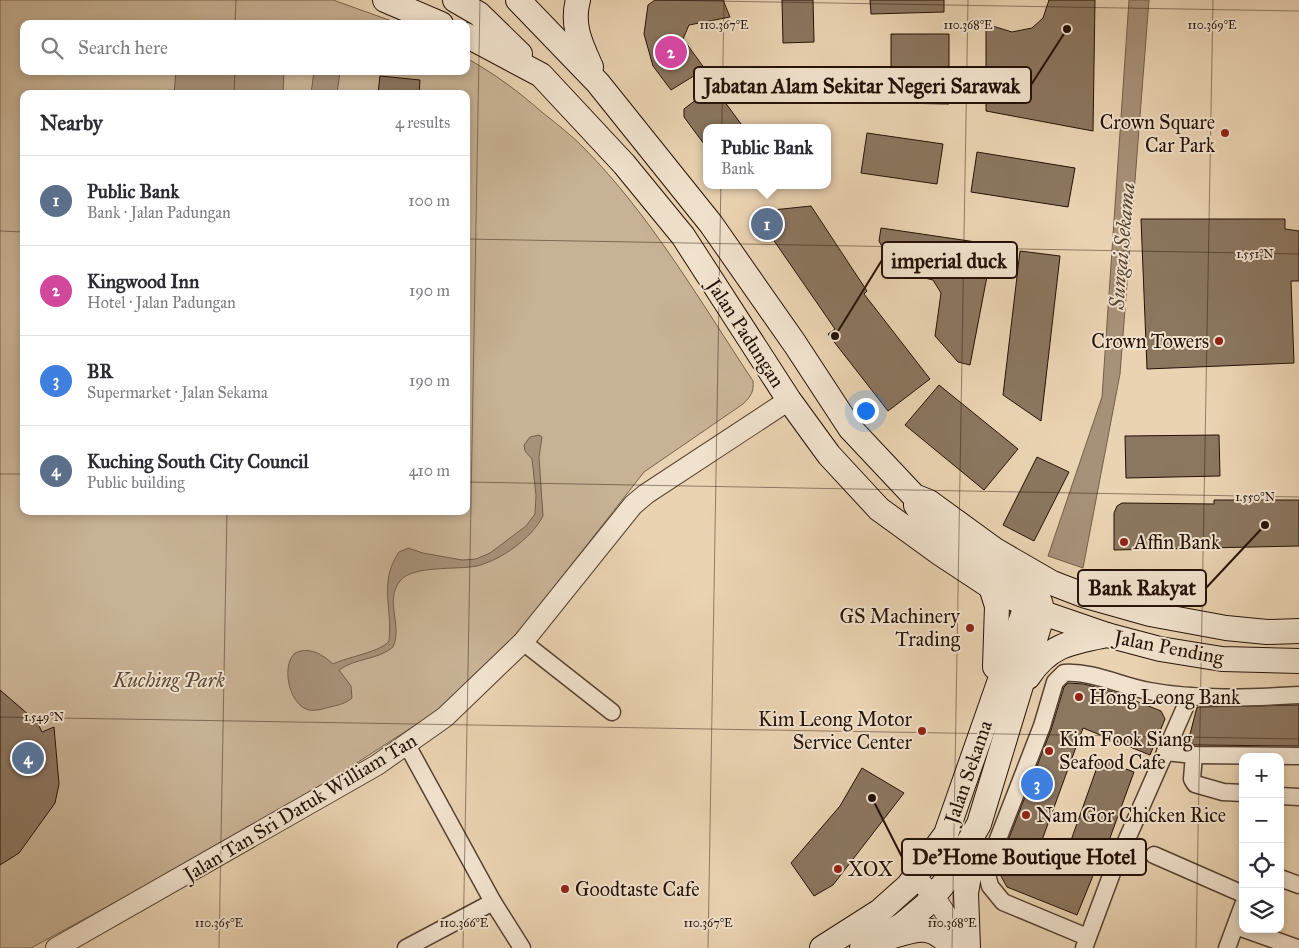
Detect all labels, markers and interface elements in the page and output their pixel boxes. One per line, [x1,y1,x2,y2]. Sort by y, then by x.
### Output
text: 110.367°E [699,18,749,32]
text: 110.368°E [943,18,993,32]
text: 110.369°E [1187,18,1237,32]
search box [20,20,470,75]
pin: 2 [655,33,687,71]
icon: search [38,34,66,62]
text: Search here [78,36,168,59]
callout: Jabatan Alam Sekitar Negeri Sarawak [694,67,1031,103]
text: Jabatan Alam Sekitar Negeri Sarawak [701,73,1022,100]
text: Nearby [40,110,103,136]
place label: Crown Square Car Park [1100,110,1216,157]
text: 4 results [395,113,450,132]
popup [703,124,831,189]
marker: Crown Square Car Park [1219,127,1231,139]
text: Public Bank [721,136,813,159]
text: Bank [721,159,754,178]
text: Public Bank [87,180,179,203]
water label: Sungai Sekama [1103,181,1140,312]
text: 1 [53,191,59,210]
text: 100 m [408,191,450,210]
text: Bank · Jalan Padungan [87,203,231,222]
pin: 1 [751,205,783,243]
callout: imperial duck [882,242,1017,278]
text: 1.551°N [1236,247,1274,261]
text: imperial duck [891,248,1008,274]
text: Kingwood Inn [87,270,199,293]
street label: Jalan Padungan [700,273,790,393]
text: 2 [52,281,60,300]
text: 190 m [409,281,450,300]
text: Hotel · Jalan Padungan [87,293,236,312]
place label: Crown Towers [1091,329,1209,353]
marker: Crown Towers [1213,335,1225,347]
text: BR [87,360,113,383]
text: 3 [53,371,59,390]
text: 190 m [409,371,450,390]
text: Supermarket · Jalan Sekama [87,383,268,402]
your location [853,398,879,424]
text: Kuching South City Council [87,450,309,473]
text: 4 [52,461,60,480]
text: 410 m [409,461,450,480]
text: Public building [87,473,185,492]
text: 1.550°N [1235,490,1275,504]
place label: Affin Bank [1133,530,1221,554]
marker: Affin Bank [1118,536,1130,548]
callout: Bank Rakyat [1078,570,1206,606]
text: Bank Rakyat [1088,575,1196,601]
place label: GS Machinery Trading [839,604,961,652]
marker: GS Machinery Trading [964,622,976,634]
street label: Jalan Pending [1110,624,1226,670]
park label: Kuching Park [112,668,225,692]
place label: Hong Leong Bank [1089,685,1241,710]
marker: Hong Leong Bank [1073,691,1085,703]
place label: Kim Leong Motor Service Center [758,707,912,754]
text: 1.549°N [24,710,64,724]
street label: Jalan Sekama [938,717,998,829]
marker: Kim Leong Motor Service Center [916,725,928,737]
place label: Kim Fook Siang Seafood Cafe [1059,727,1193,774]
street label: Jalan Tan Sri Datuk William Tan [177,728,422,888]
pin: 4 [12,739,44,777]
marker: Kim Fook Siang Seafood Cafe [1043,745,1055,757]
map controls [1239,753,1284,933]
button: + [1239,753,1284,798]
pin: 3 [1021,765,1053,803]
button: − [1239,798,1284,843]
place label: Nam Gor Chicken Rice [1036,803,1226,827]
marker: Nam Gor Chicken Rice [1020,809,1032,821]
callout: De'Home Boutique Hotel [902,839,1146,875]
button: locate [1239,843,1284,888]
text: De'Home Boutique Hotel [912,844,1137,870]
place label: XOX [848,857,894,881]
marker: XOX [832,863,844,875]
place label: Goodtaste Cafe [575,877,700,901]
marker: Goodtaste Cafe [559,883,571,895]
button: layers [1239,888,1284,933]
text: 110.365°E [195,916,244,930]
text: 110.366°E [440,916,489,930]
text: 110.367°E [683,916,733,930]
text: 110.368°E [927,916,977,930]

